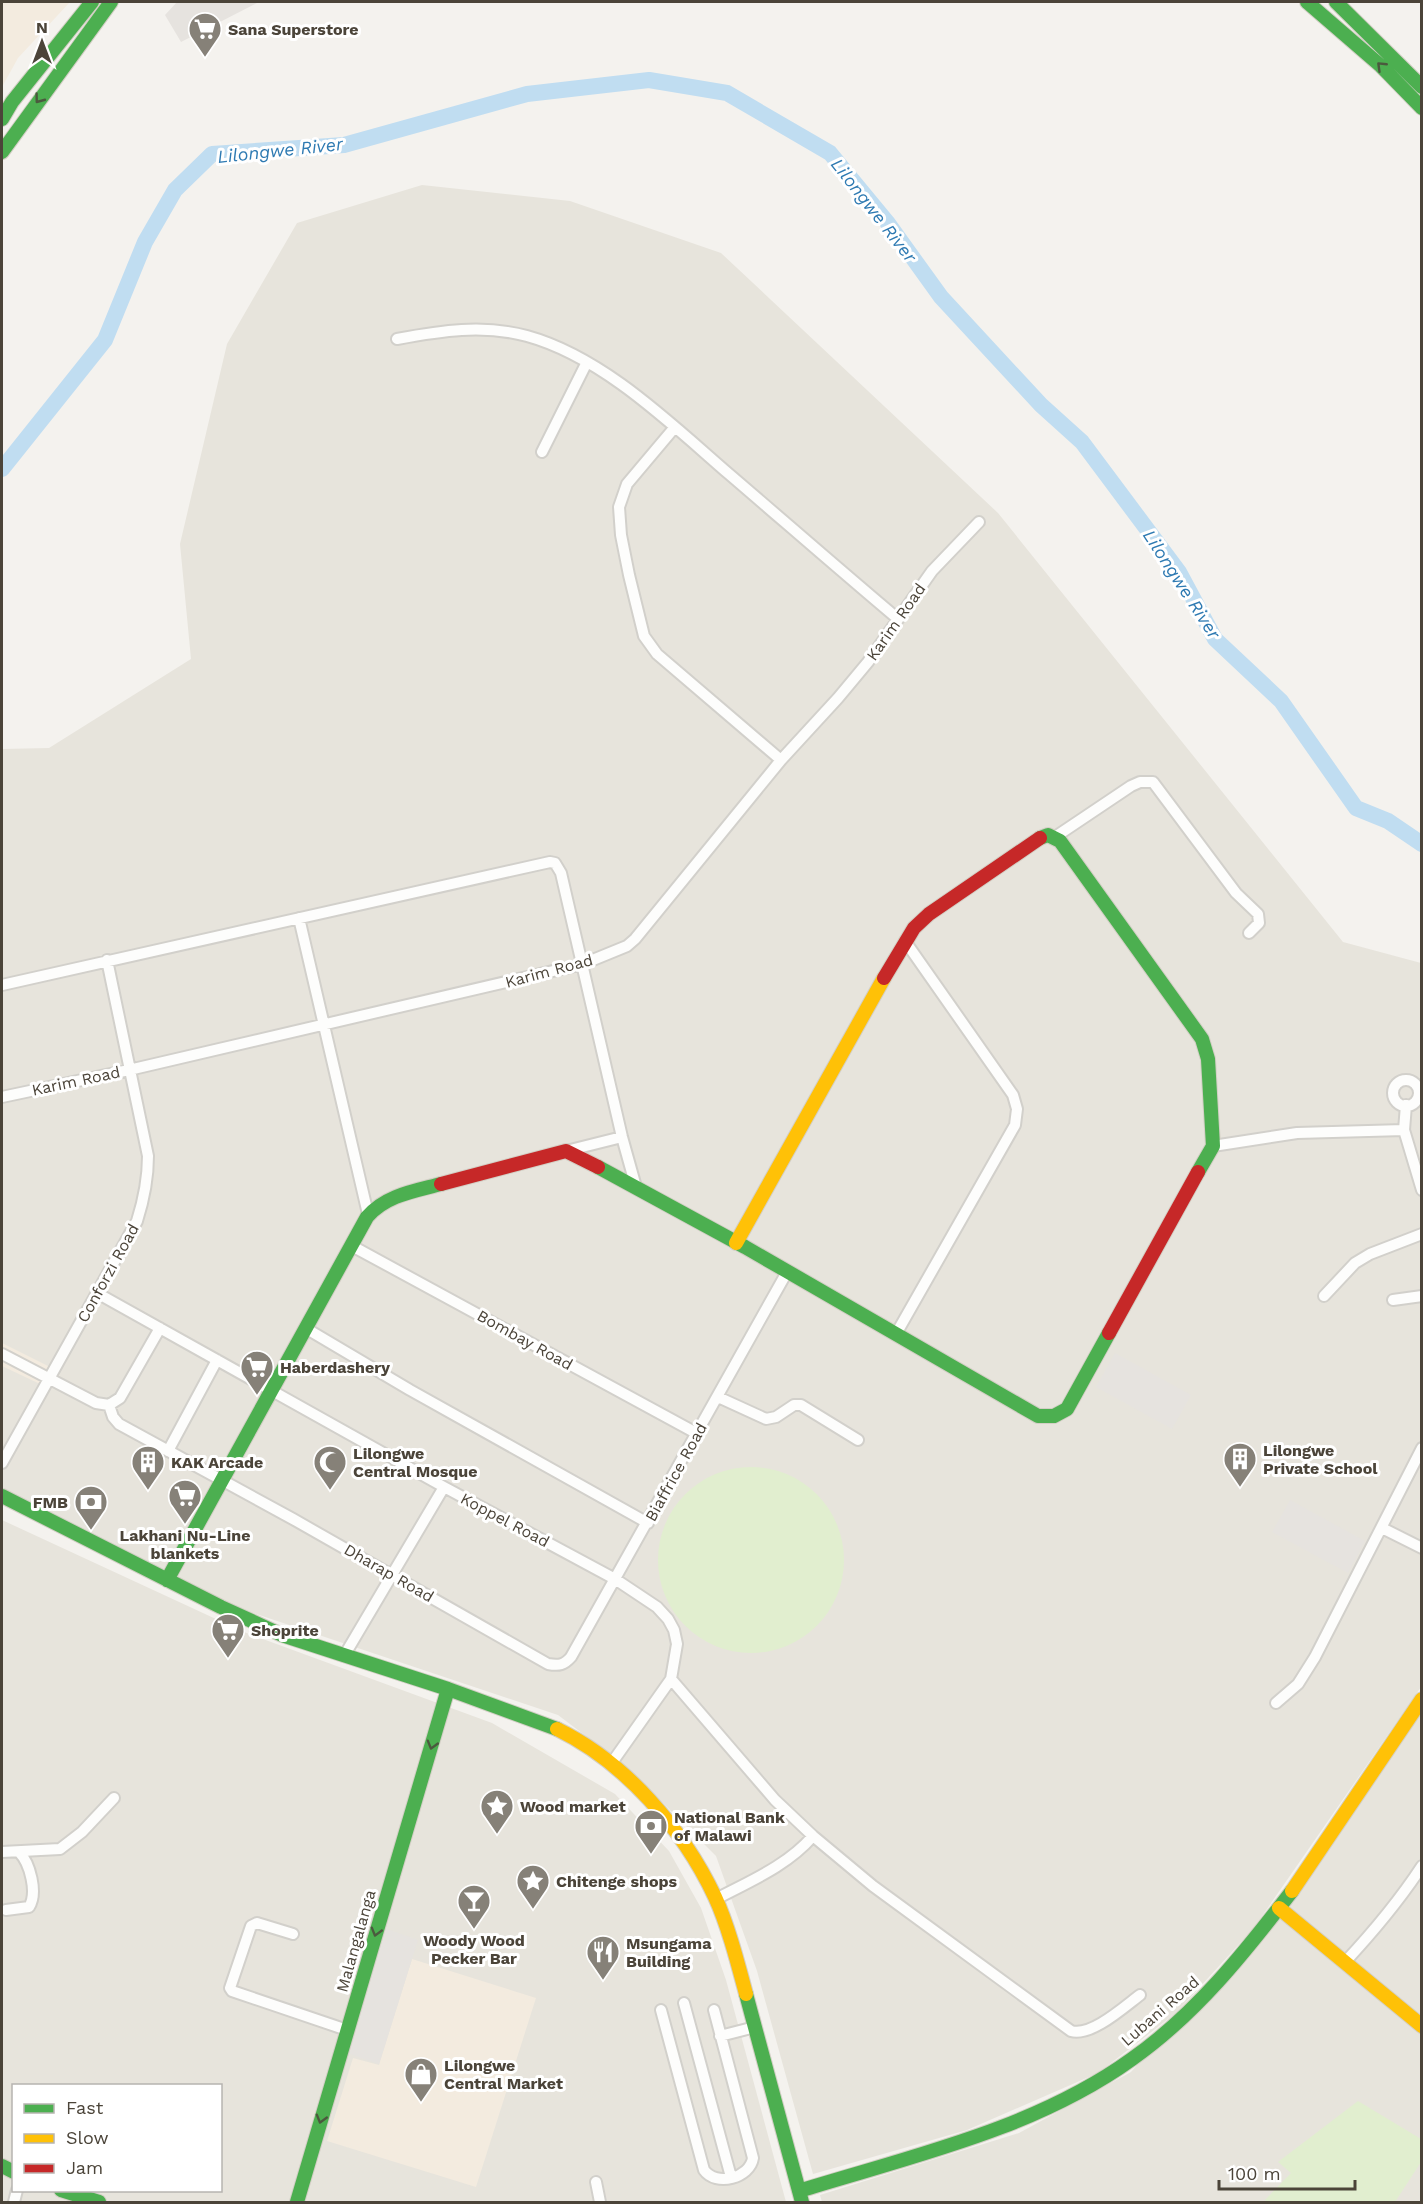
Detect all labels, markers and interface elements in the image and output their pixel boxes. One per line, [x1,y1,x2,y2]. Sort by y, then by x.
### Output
supermarket icon: Sana Superstore [187,11,223,58]
north arrow [12,12,72,72]
text: N [36,18,48,37]
place label: Sana Superstore [228,20,359,39]
one-way arrow [1377,63,1388,74]
one-way arrow [36,93,47,104]
water label: Lilongwe River [216,133,345,167]
water label: Lilongwe River [827,154,922,267]
water label: Lilongwe River [1139,525,1226,643]
street label: Karim Road [862,580,930,664]
street label: Karim Road [503,950,595,992]
street label: Karim Road [30,1062,122,1100]
street label: Conforzi Road [73,1220,143,1326]
street label: Bombay Road [474,1306,576,1374]
supermarket icon: Haberdashery [239,1349,275,1396]
place label: Haberdashery [280,1358,391,1377]
street label: Biaffrice Road [641,1419,711,1525]
building icon: Lilongwe Private School [1222,1441,1258,1488]
place label: Lilongwe Private School [1263,1441,1378,1478]
building icon: KAK Arcade [130,1444,166,1491]
mosque icon: Lilongwe Central Mosque [312,1444,348,1491]
place label: Lilongwe Central Mosque [353,1444,477,1481]
place label: KAK Arcade [171,1453,263,1472]
supermarket icon: Lakhani Nu-Line blankets [167,1478,203,1525]
bank icon: FMB [73,1484,109,1531]
street label: Koppel Road [457,1489,553,1551]
place label: FMB [33,1493,68,1512]
place label: Lakhani Nu-Line blankets [120,1526,250,1563]
street label: Dharap Road [341,1540,437,1606]
supermarket icon: Shoprite [210,1612,246,1659]
place label: Shoprite [251,1621,319,1640]
one-way arrow [427,1739,439,1750]
place icon: Wood market [479,1788,515,1835]
place label: Wood market [520,1797,626,1816]
bank icon: National Bank of Malawi [633,1808,669,1855]
place label: National Bank of Malawi [674,1808,785,1845]
place icon: Chitenge shops [515,1863,551,1910]
place label: Chitenge shops [556,1872,678,1891]
bar icon: Woody Wood Pecker Bar [456,1883,492,1930]
street label: Malangalanga [332,1888,380,1994]
one-way arrow [371,1926,383,1937]
place label: Woody Wood Pecker Bar [423,1931,525,1968]
restaurant icon: Msungama Building [585,1934,621,1981]
place label: Msungama Building [626,1934,712,1971]
street label: Lubani Road [1117,1972,1203,2050]
shop icon: Lilongwe Central Market [403,2056,439,2103]
place label: Lilongwe Central Market [444,2056,563,2093]
legend [12,2084,222,2192]
text: Fast [66,2097,104,2118]
one-way arrow [316,2113,328,2124]
text: Slow [66,2127,109,2148]
scale bar [1219,2153,1356,2191]
text: Jam [66,2157,103,2178]
text: 100 m [1228,2163,1281,2184]

